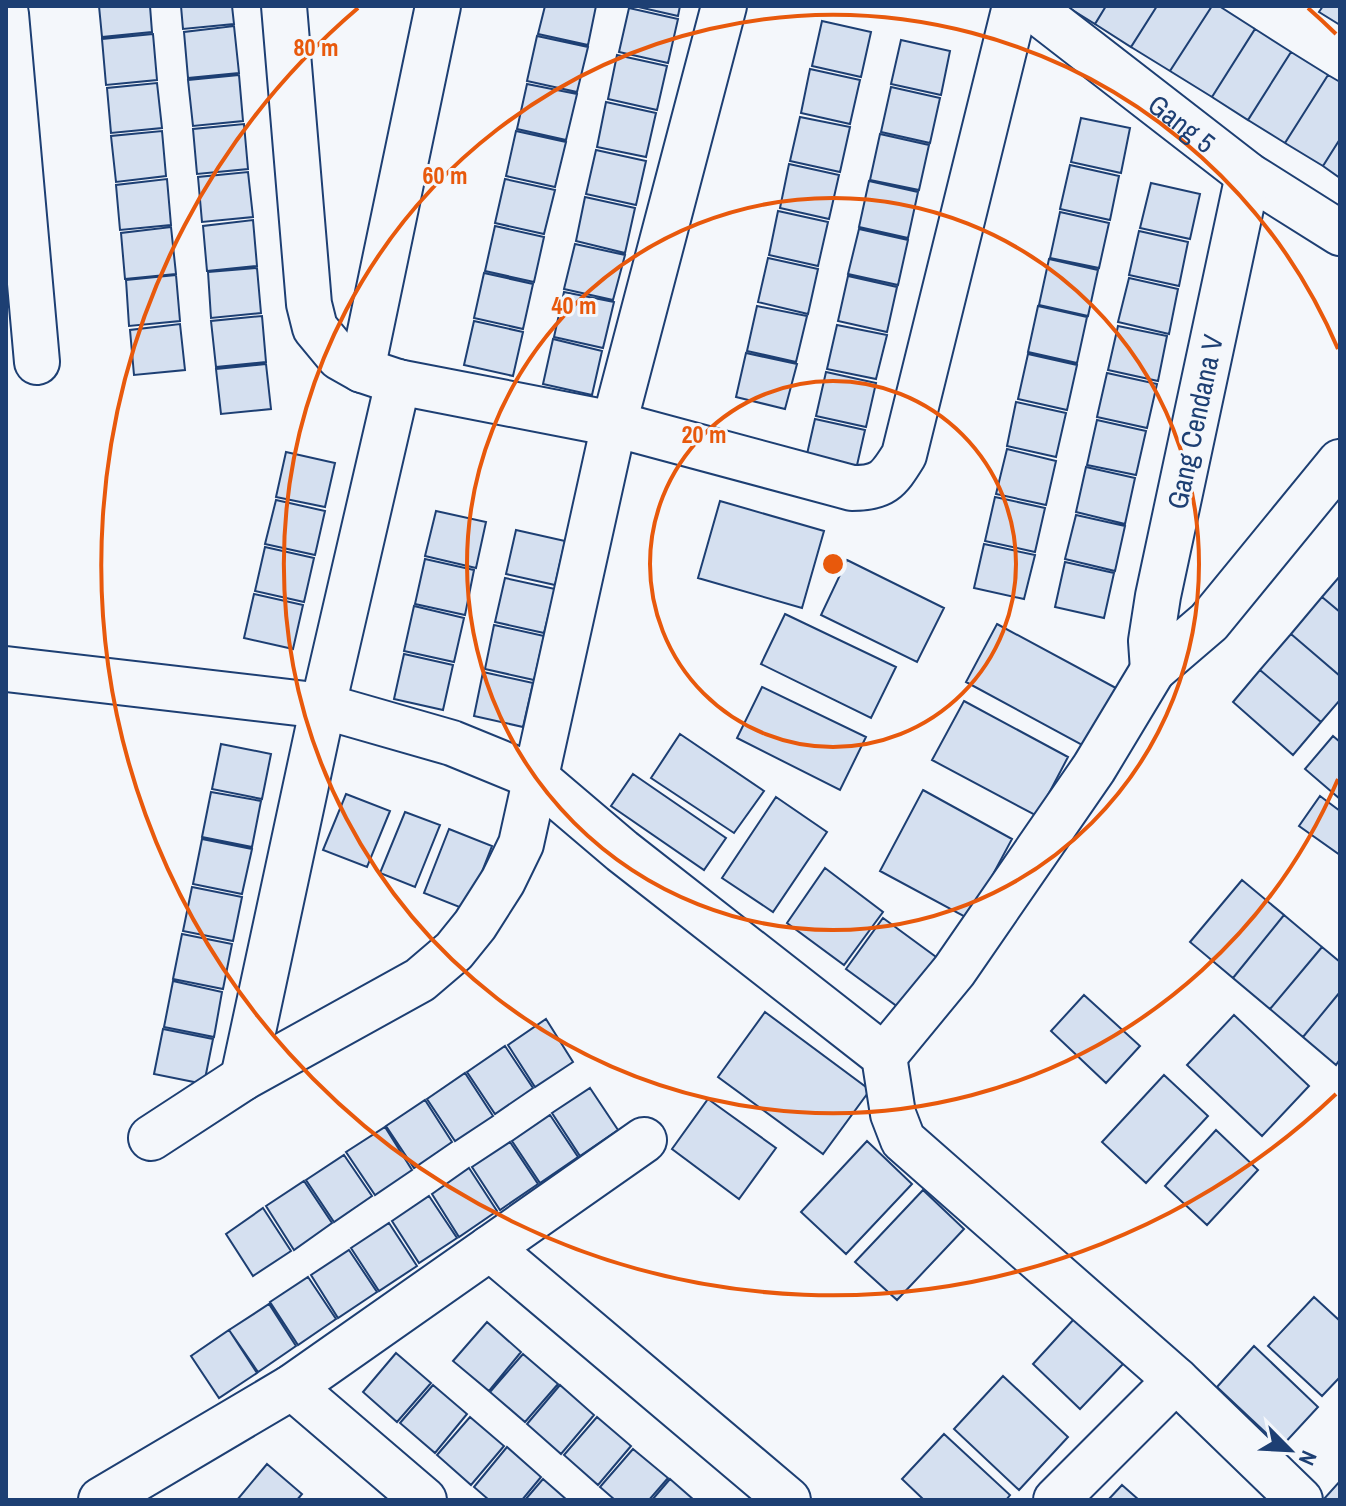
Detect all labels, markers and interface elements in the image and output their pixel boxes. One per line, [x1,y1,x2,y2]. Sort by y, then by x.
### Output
text: 80 m [294,31,338,63]
street label: Gang 5 [1140,86,1223,162]
text: 60 m [423,159,467,191]
text: 40 m [552,289,596,321]
street label: Gang Cendana V [1158,331,1232,513]
text: 20 m [682,418,726,450]
centre of rings [819,550,847,578]
north arrow [1250,1410,1330,1490]
text: N [1292,1446,1325,1470]

